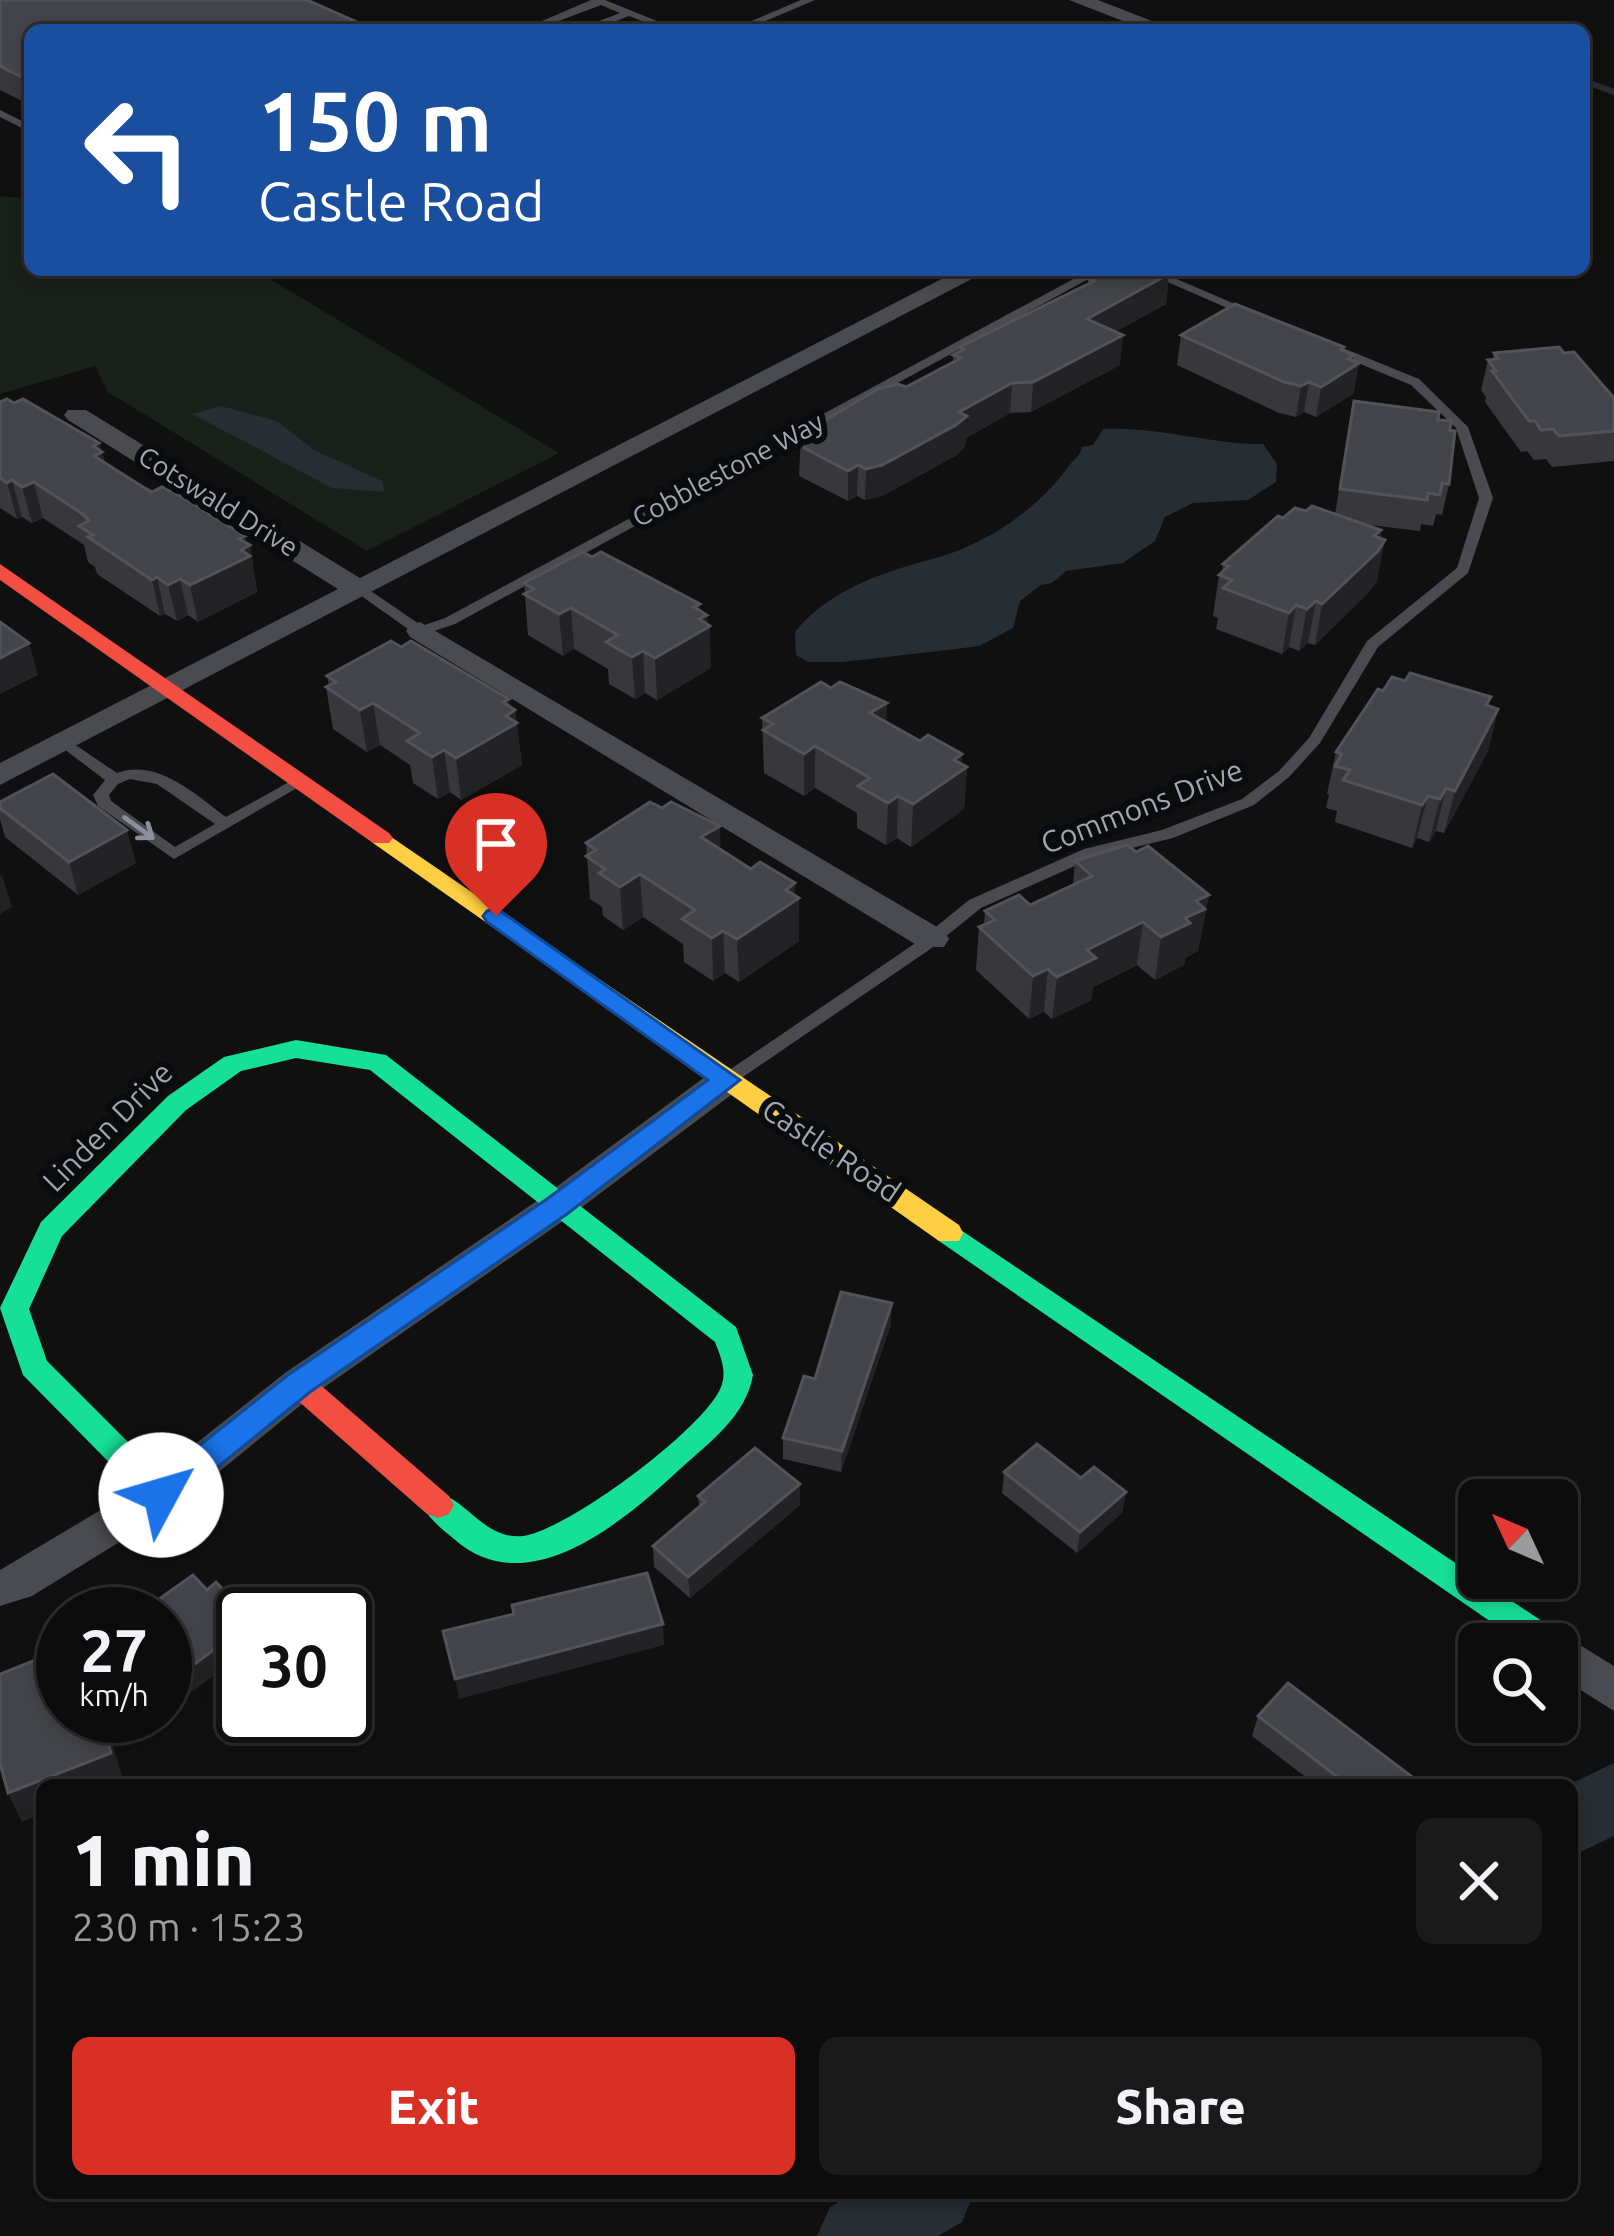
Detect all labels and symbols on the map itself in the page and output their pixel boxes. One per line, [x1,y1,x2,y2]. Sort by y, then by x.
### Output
street label: Cobblestone Way [627,406,828,532]
street label: Cotswald Drive [133,440,304,562]
street label: Commons Drive [1036,752,1247,860]
pin [445,793,547,916]
one-way arrow [122,815,155,841]
street label: Linden Drive [36,1055,179,1198]
street label: Castle Road [756,1092,907,1209]
position arrow [98,1432,224,1558]
north arrow [1458,1479,1578,1599]
speed limit sign: 30 [216,1587,372,1743]

